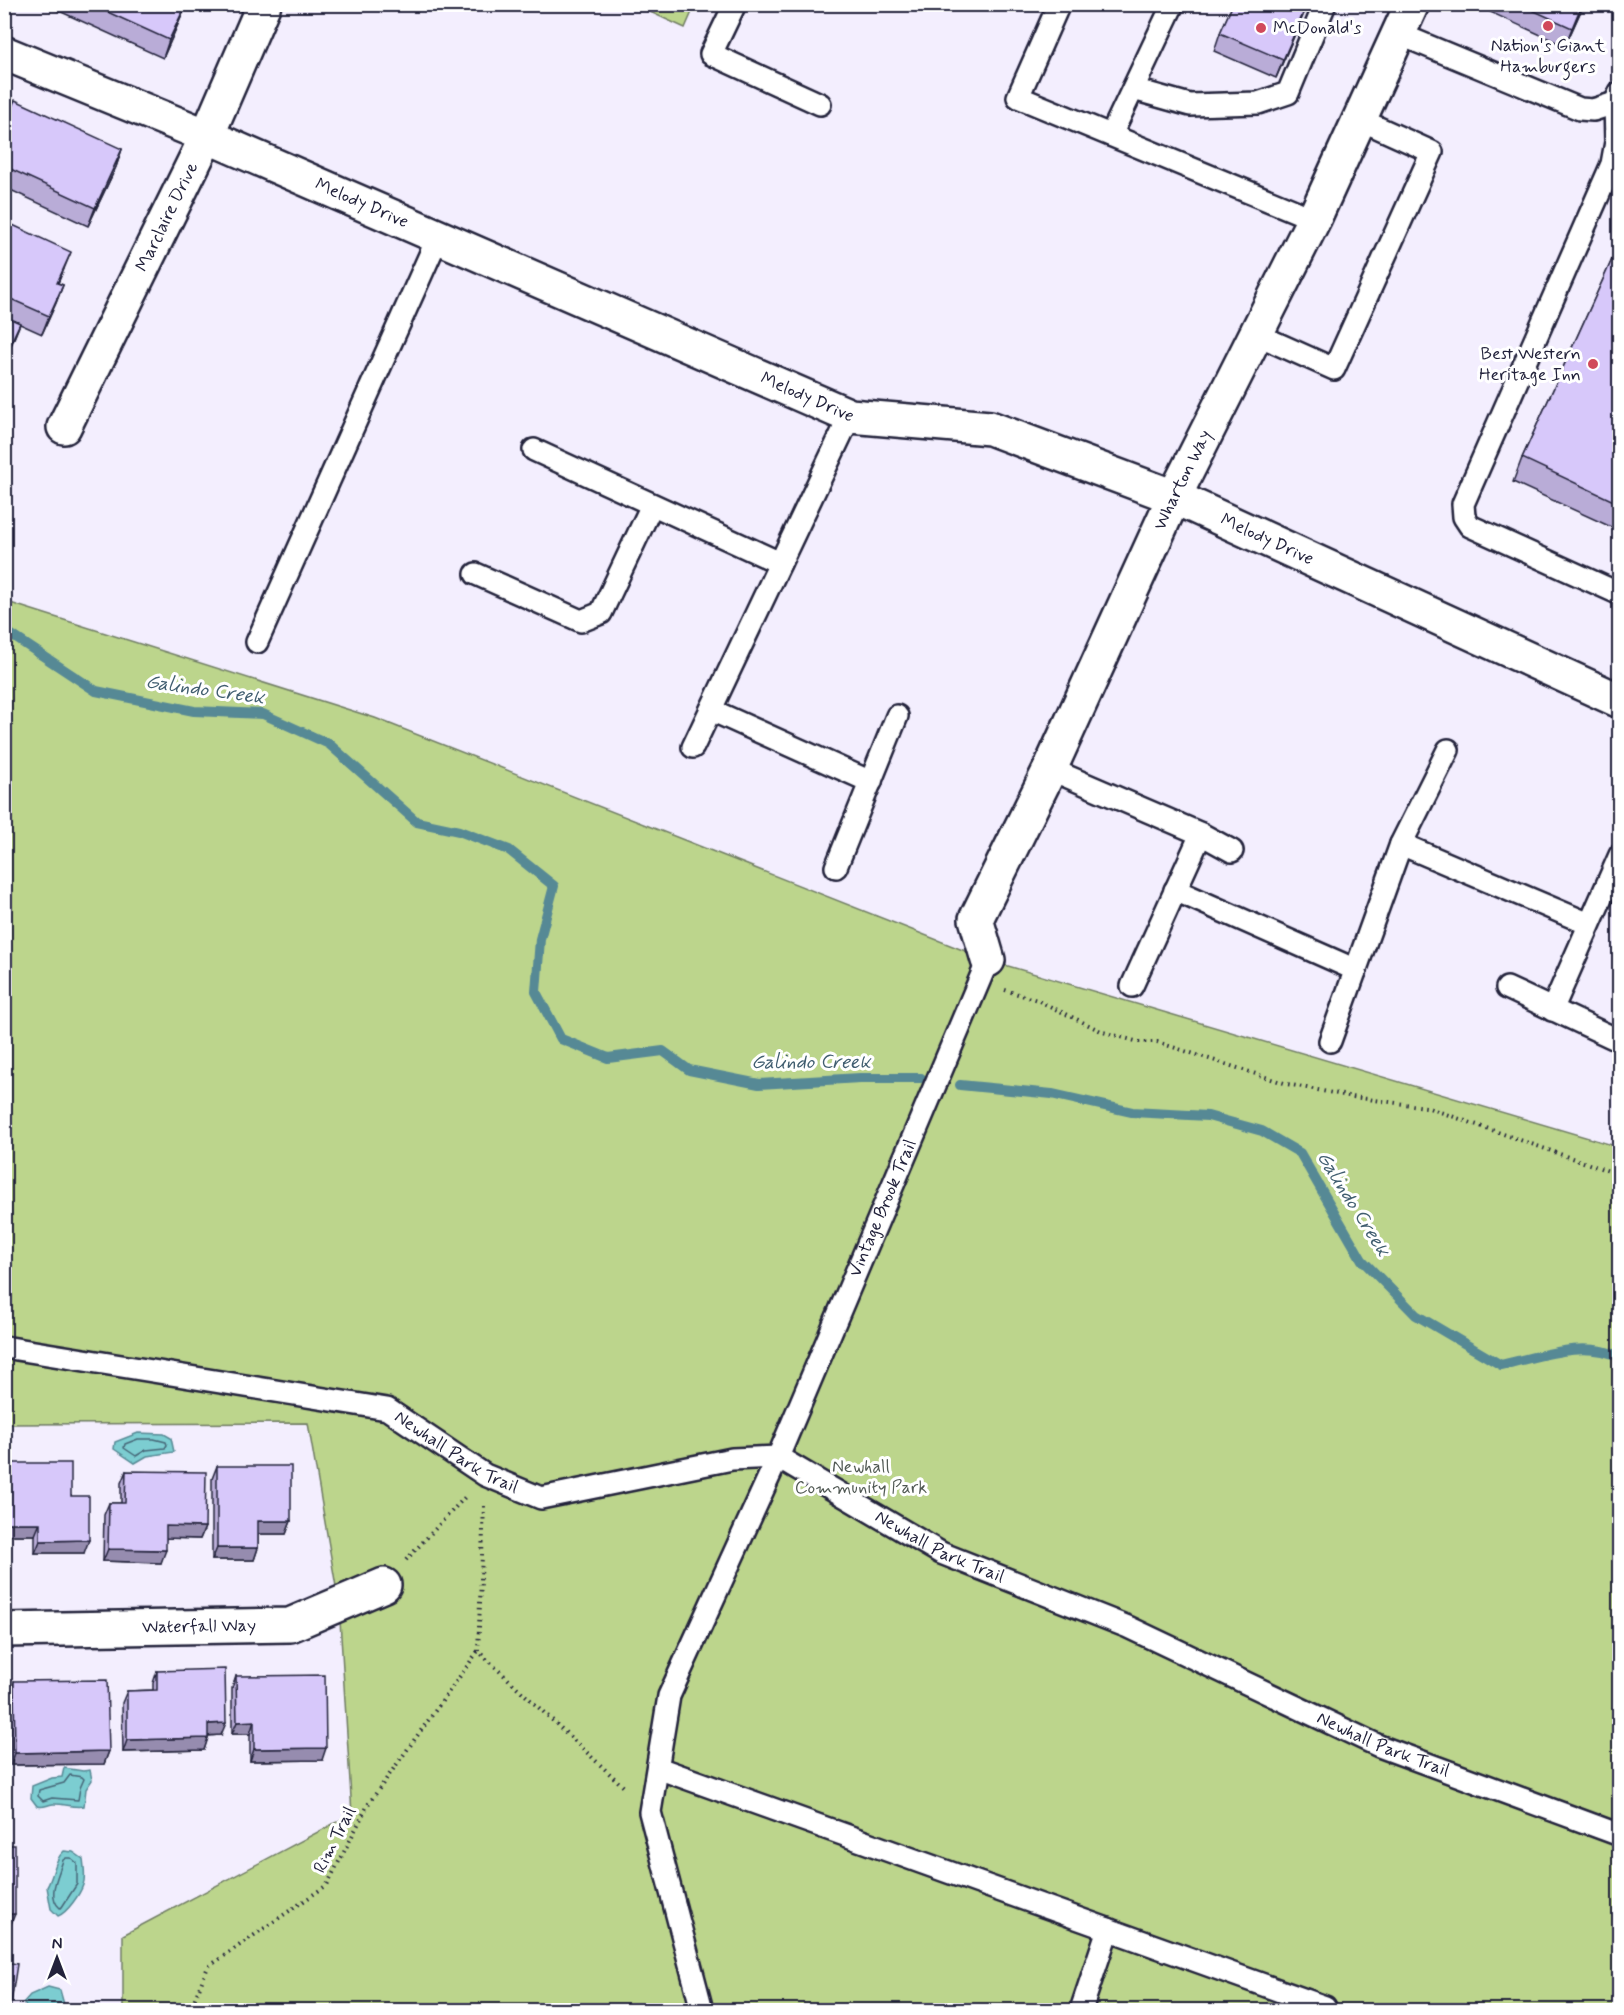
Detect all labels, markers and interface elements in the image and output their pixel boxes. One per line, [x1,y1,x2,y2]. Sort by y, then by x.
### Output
place label: McDonald's [1273,16,1361,40]
marker: Nation's Giant Hamburgers [1541,19,1555,33]
marker: McDonald's [1254,21,1268,35]
place label: Nation's Giant Hamburgers [1491,34,1606,81]
street label: Marclaire Drive [130,158,204,276]
street label: Melody Drive [311,172,412,234]
place label: Best Western Heritage Inn [1479,342,1581,387]
marker: Best Western Heritage Inn [1586,357,1600,371]
street label: Melody Drive [757,366,858,428]
street label: Wharton Way [1148,426,1218,534]
street label: Melody Drive [1217,508,1317,571]
water label: Galindo Creek [144,668,267,712]
water label: Galindo Creek [751,1049,871,1076]
street label: Vintage Brook Trail [843,1136,923,1281]
water label: Galindo Creek [1310,1146,1396,1262]
street label: Newhall Park Trail [390,1405,522,1499]
park label: Newhall Community Park [795,1455,927,1500]
street label: Newhall Park Trail [871,1505,1008,1589]
street label: Waterfall Way [142,1614,256,1640]
street label: Newhall Park Trail [1313,1706,1453,1783]
street label: Rim Trail [308,1803,362,1877]
north arrow [27,1928,87,1988]
text: N [52,1934,62,1955]

